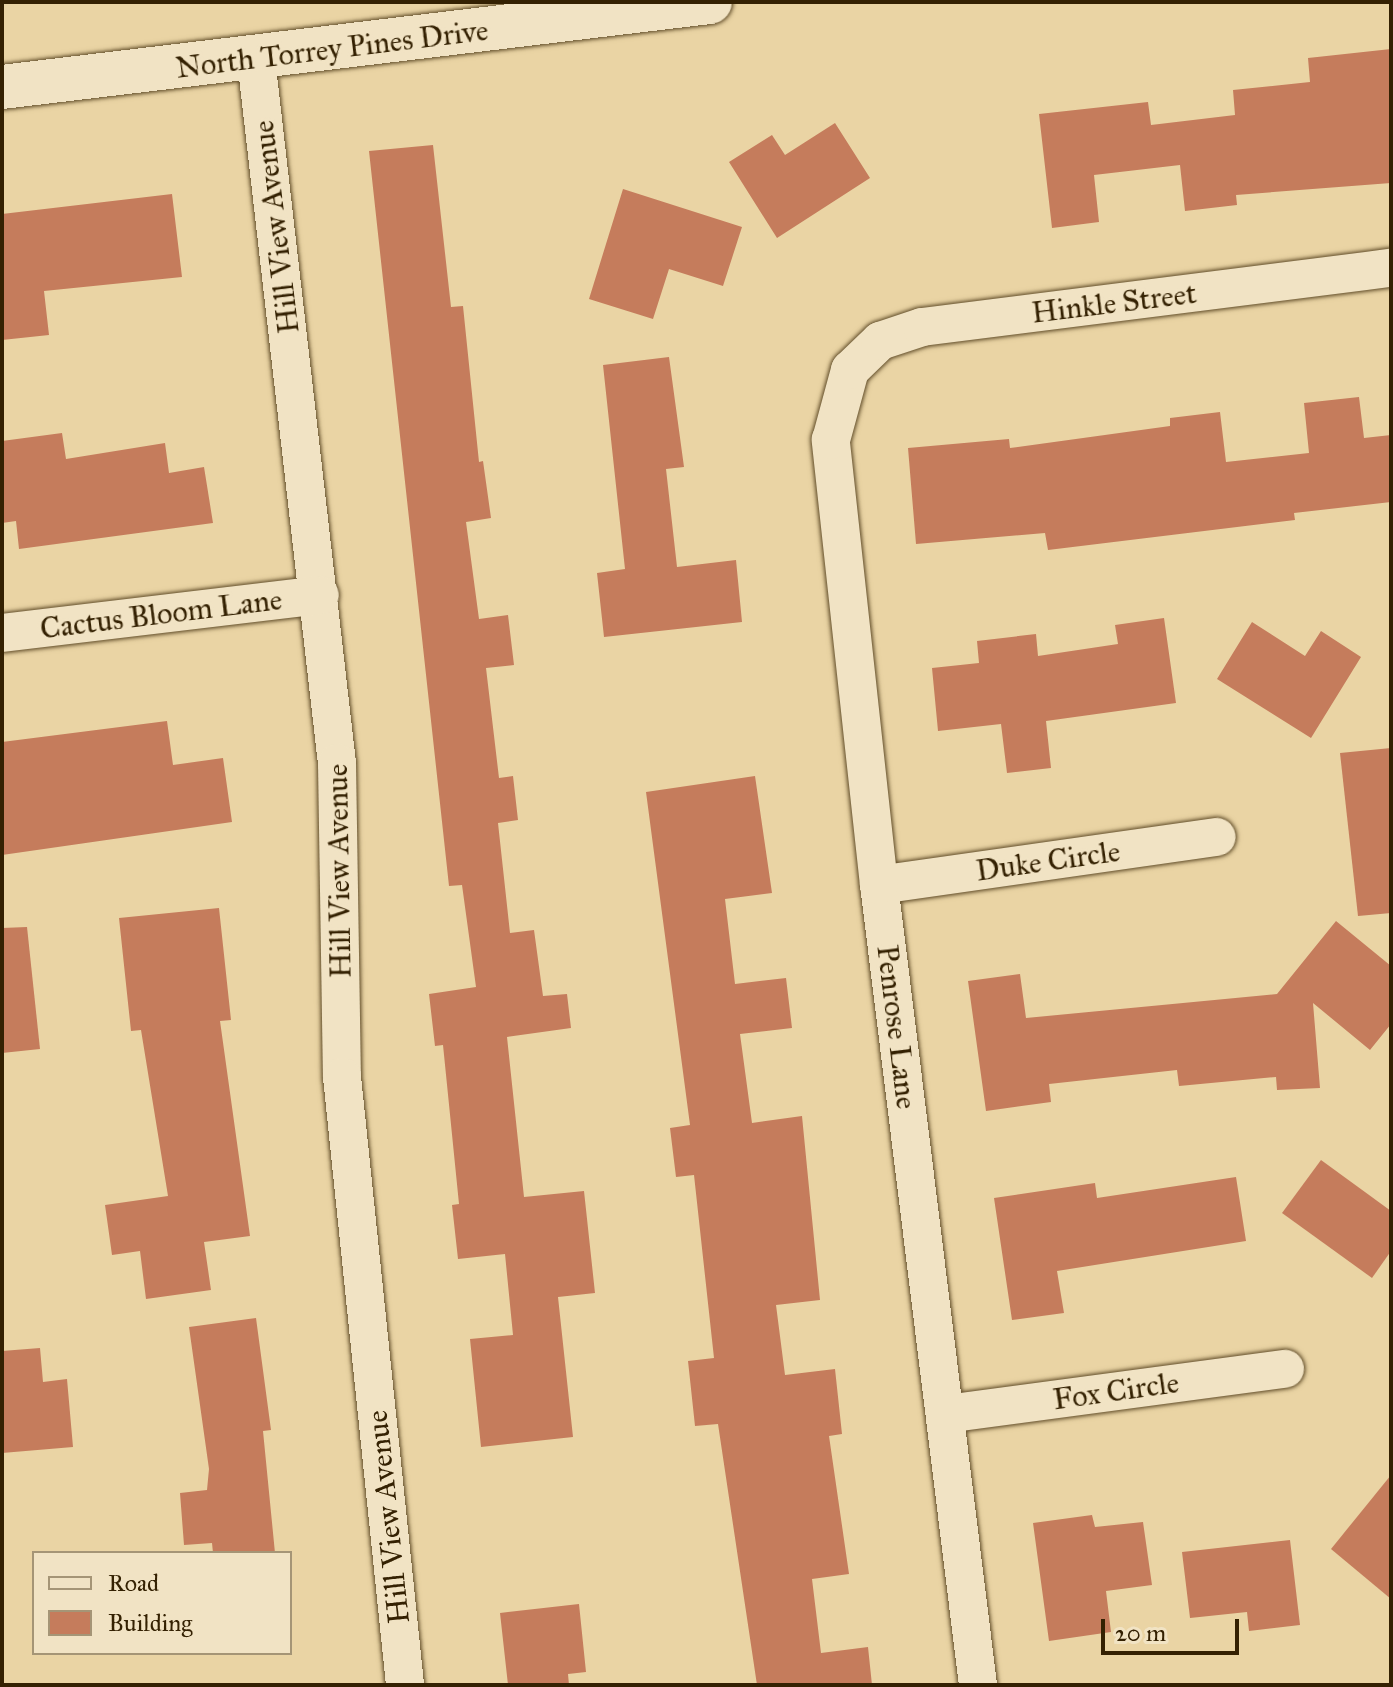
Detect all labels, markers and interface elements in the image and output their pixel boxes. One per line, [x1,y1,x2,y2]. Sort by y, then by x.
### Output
street label: North Torrey Pines Drive [174,12,490,86]
street label: Hill View Avenue [245,118,307,336]
street label: Hinkle Street [1029,275,1199,331]
street label: Cactus Bloom Lane [38,581,284,647]
street label: Hill View Avenue [319,763,359,979]
street label: Duke Circle [974,833,1122,889]
street label: Penrose Lane [869,943,925,1111]
street label: Fox Circle [1051,1364,1181,1418]
street label: Hill View Avenue [359,1408,417,1626]
legend [32,1551,292,1655]
text: Road [108,1568,159,1598]
scale bar [1105,1603,1243,1653]
text: Building [108,1608,193,1638]
text: 20 m [1115,1618,1166,1648]

